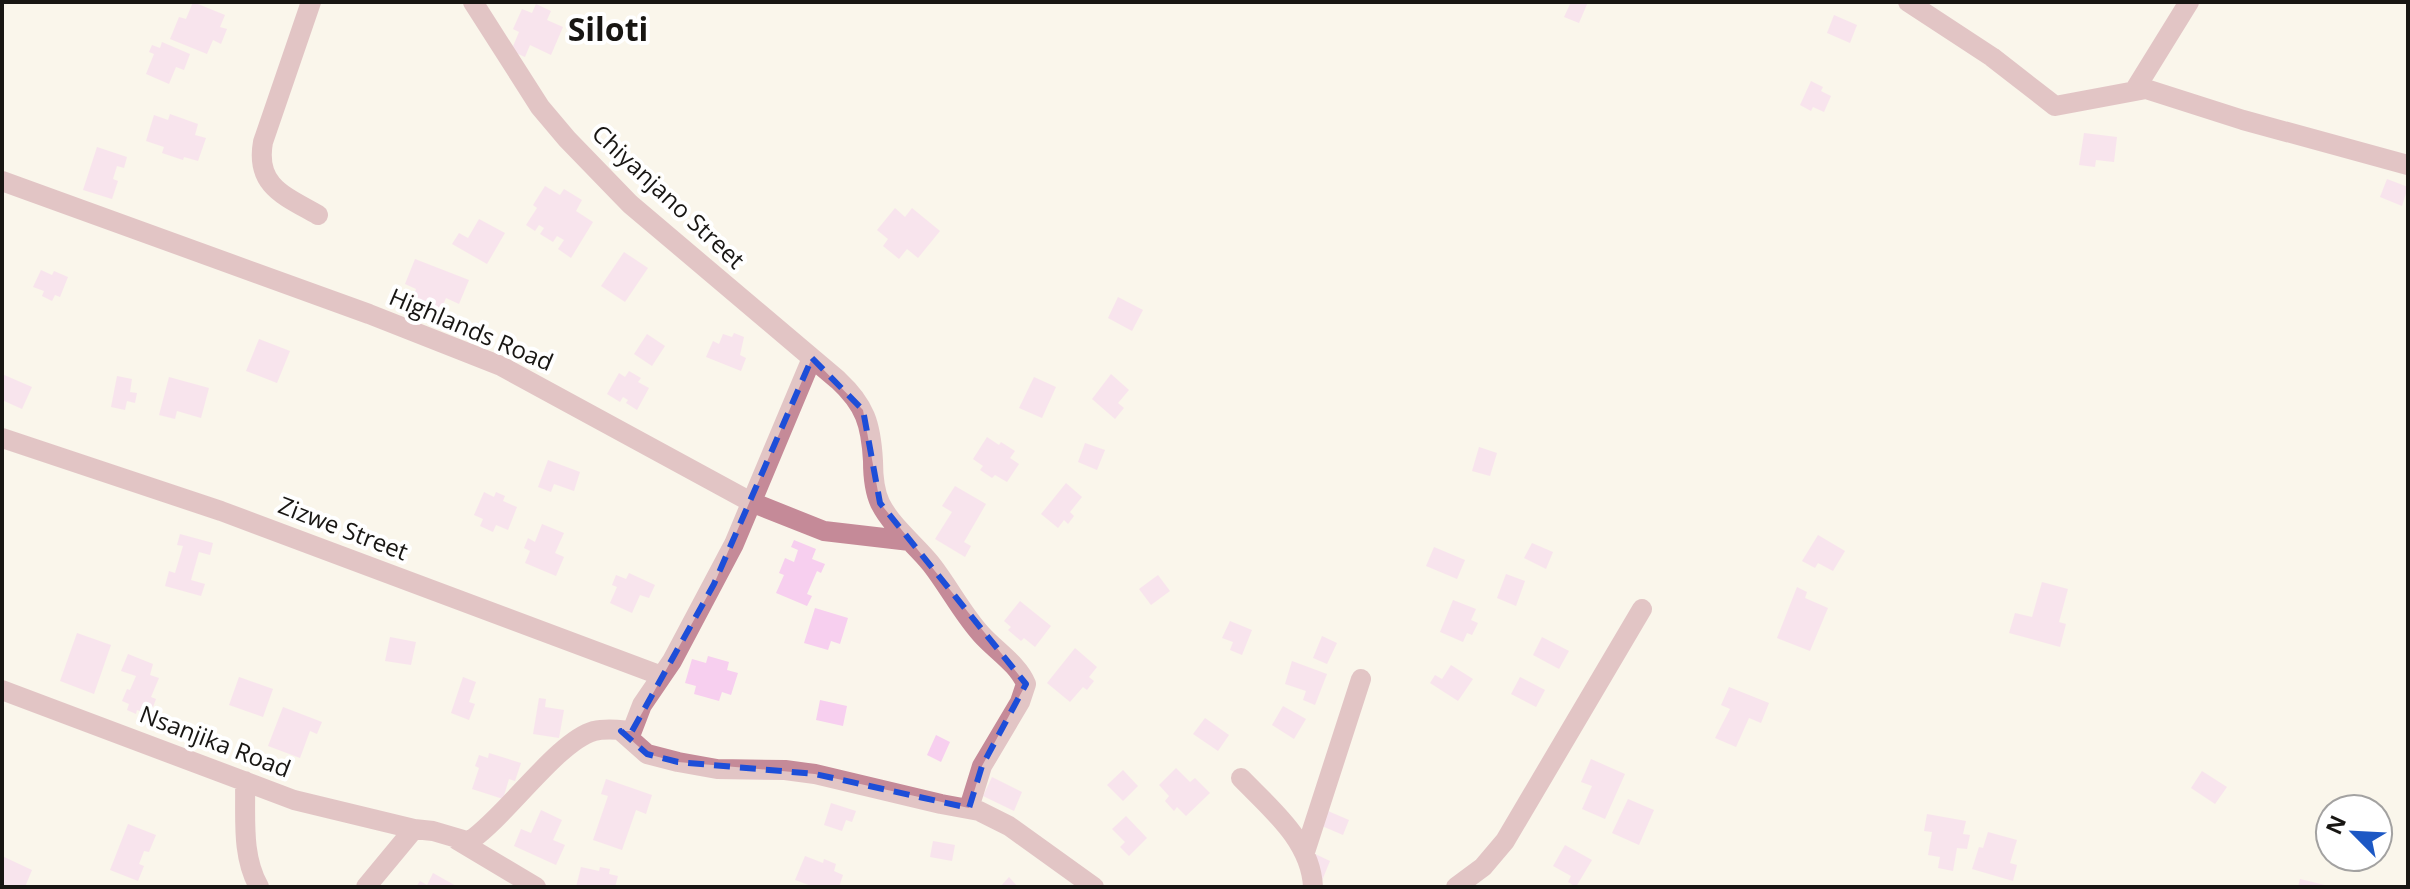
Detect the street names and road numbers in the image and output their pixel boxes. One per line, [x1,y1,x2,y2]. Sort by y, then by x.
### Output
street label: Chiyanjano Street [585,116,753,275]
street label: Highlands Road [384,279,559,378]
street label: Zizwe Street [274,488,413,567]
street label: Nsanjika Road [135,697,296,785]

